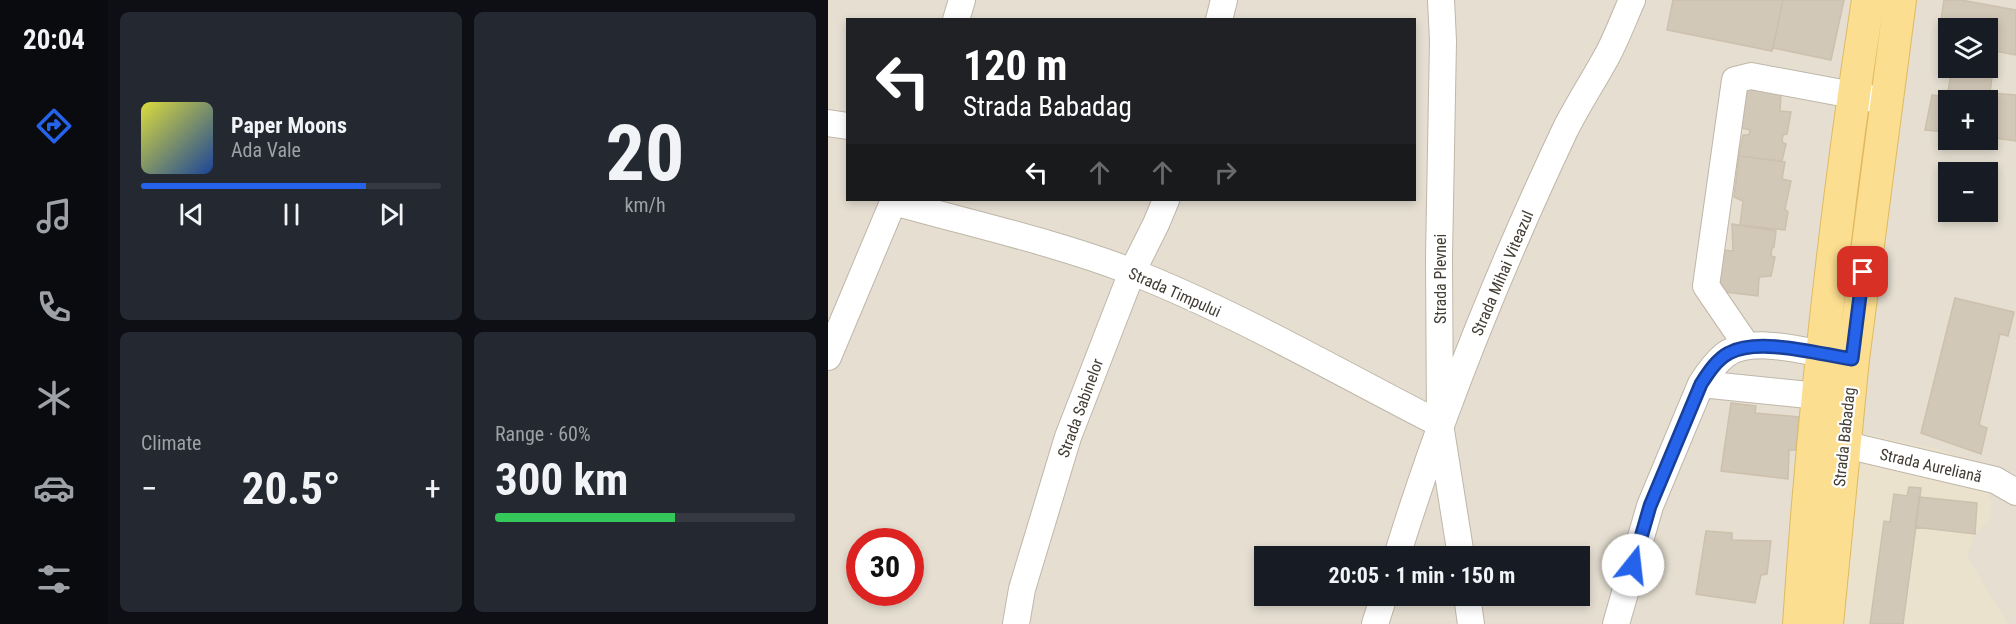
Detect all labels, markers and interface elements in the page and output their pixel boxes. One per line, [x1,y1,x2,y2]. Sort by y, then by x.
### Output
map controls [1938,18,1998,222]
button: layers [1938,18,1998,78]
text: 20:04 [23,24,85,56]
text: 120 m [963,41,1068,90]
icon: left [864,42,942,120]
button: + [1938,90,1998,150]
text: Strada Babadag [963,91,1132,123]
icon: directions [33,105,75,147]
text: 20 [606,108,684,199]
text: Paper Moons [231,113,347,138]
text: Ada Vale [231,138,301,162]
icon: left [1020,156,1053,189]
icon: ahead [1083,156,1116,189]
icon: ahead [1146,156,1179,189]
icon: right [1209,156,1242,189]
button: − [1938,162,1998,222]
text: km/h [624,193,666,217]
icon: music [33,195,75,237]
icon: previous [175,198,208,231]
icon: pause [275,198,308,231]
icon: next [375,198,408,231]
street label: Strada Mihai Viteazul [1468,208,1537,339]
street label: Strada Plevnei [1431,234,1450,324]
pin [1837,246,1888,297]
icon: arrive [1846,255,1879,288]
street label: Strada Timpului [1126,264,1224,321]
icon: phone [33,286,75,328]
street label: Strada Sabinelor [1054,356,1107,460]
icon: climate [33,377,75,419]
street label: Strada Babadag [1830,386,1859,488]
text: Range · 60% [495,422,591,446]
text: Climate [141,431,201,455]
street label: Strada Aureliană [1878,445,1984,486]
text: 300 km [495,453,628,506]
text: 20.5° [242,462,340,515]
icon: car [33,467,75,509]
text: − [141,469,158,508]
text: + [425,469,441,508]
speed limit sign: 30 [846,528,924,606]
position arrow [1601,533,1665,597]
icon: filters [33,558,75,600]
text: 20:05 · 1 min · 150 m [1329,563,1515,588]

